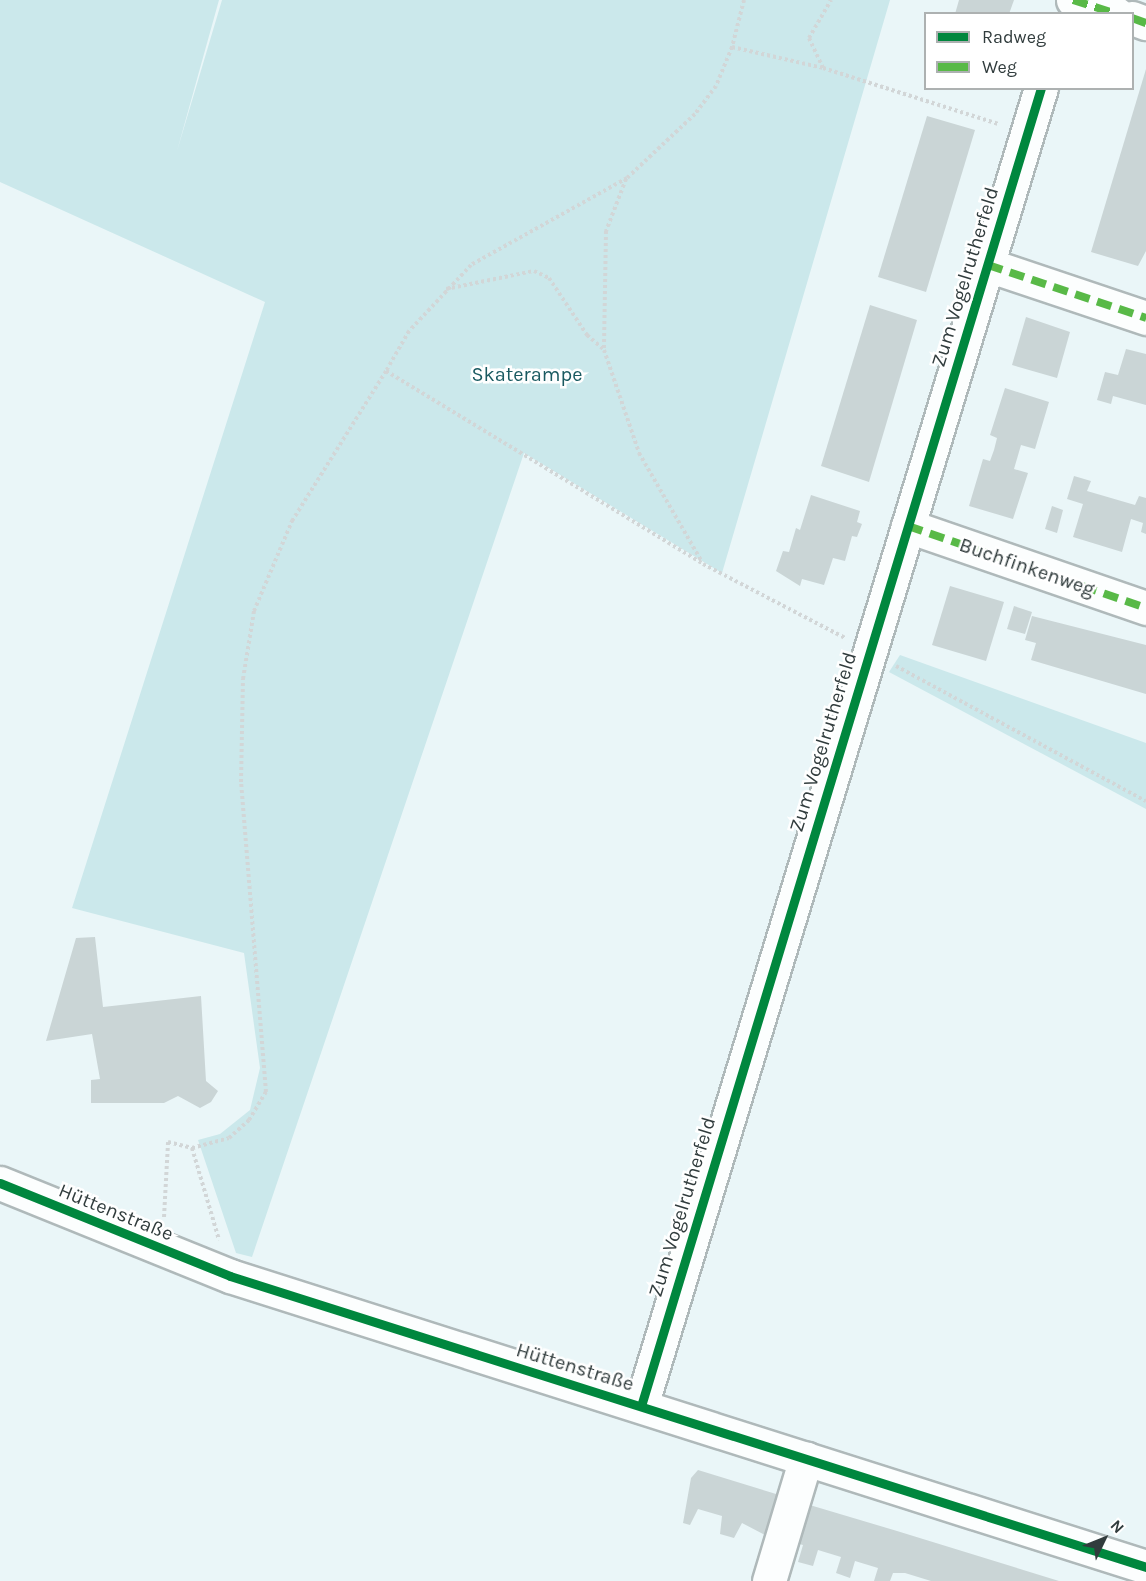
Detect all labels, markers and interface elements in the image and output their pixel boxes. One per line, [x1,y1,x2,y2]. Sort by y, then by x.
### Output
legend [924,12,1134,90]
text: Radweg [982,26,1046,48]
text: Weg [982,56,1017,78]
street label: Zum Vogelrutherfeld [926,184,1004,370]
park label: Skaterampe [471,362,583,386]
street label: Buchfinkenweg [956,533,1098,601]
street label: Zum Vogelrutherfeld [784,649,862,835]
street label: Zum Vogelrutherfeld [643,1114,721,1300]
street label: Hüttenstraße [55,1178,177,1246]
street label: Hüttenstraße [513,1338,637,1396]
north arrow [1074,1509,1134,1569]
text: N [1107,1516,1128,1537]

